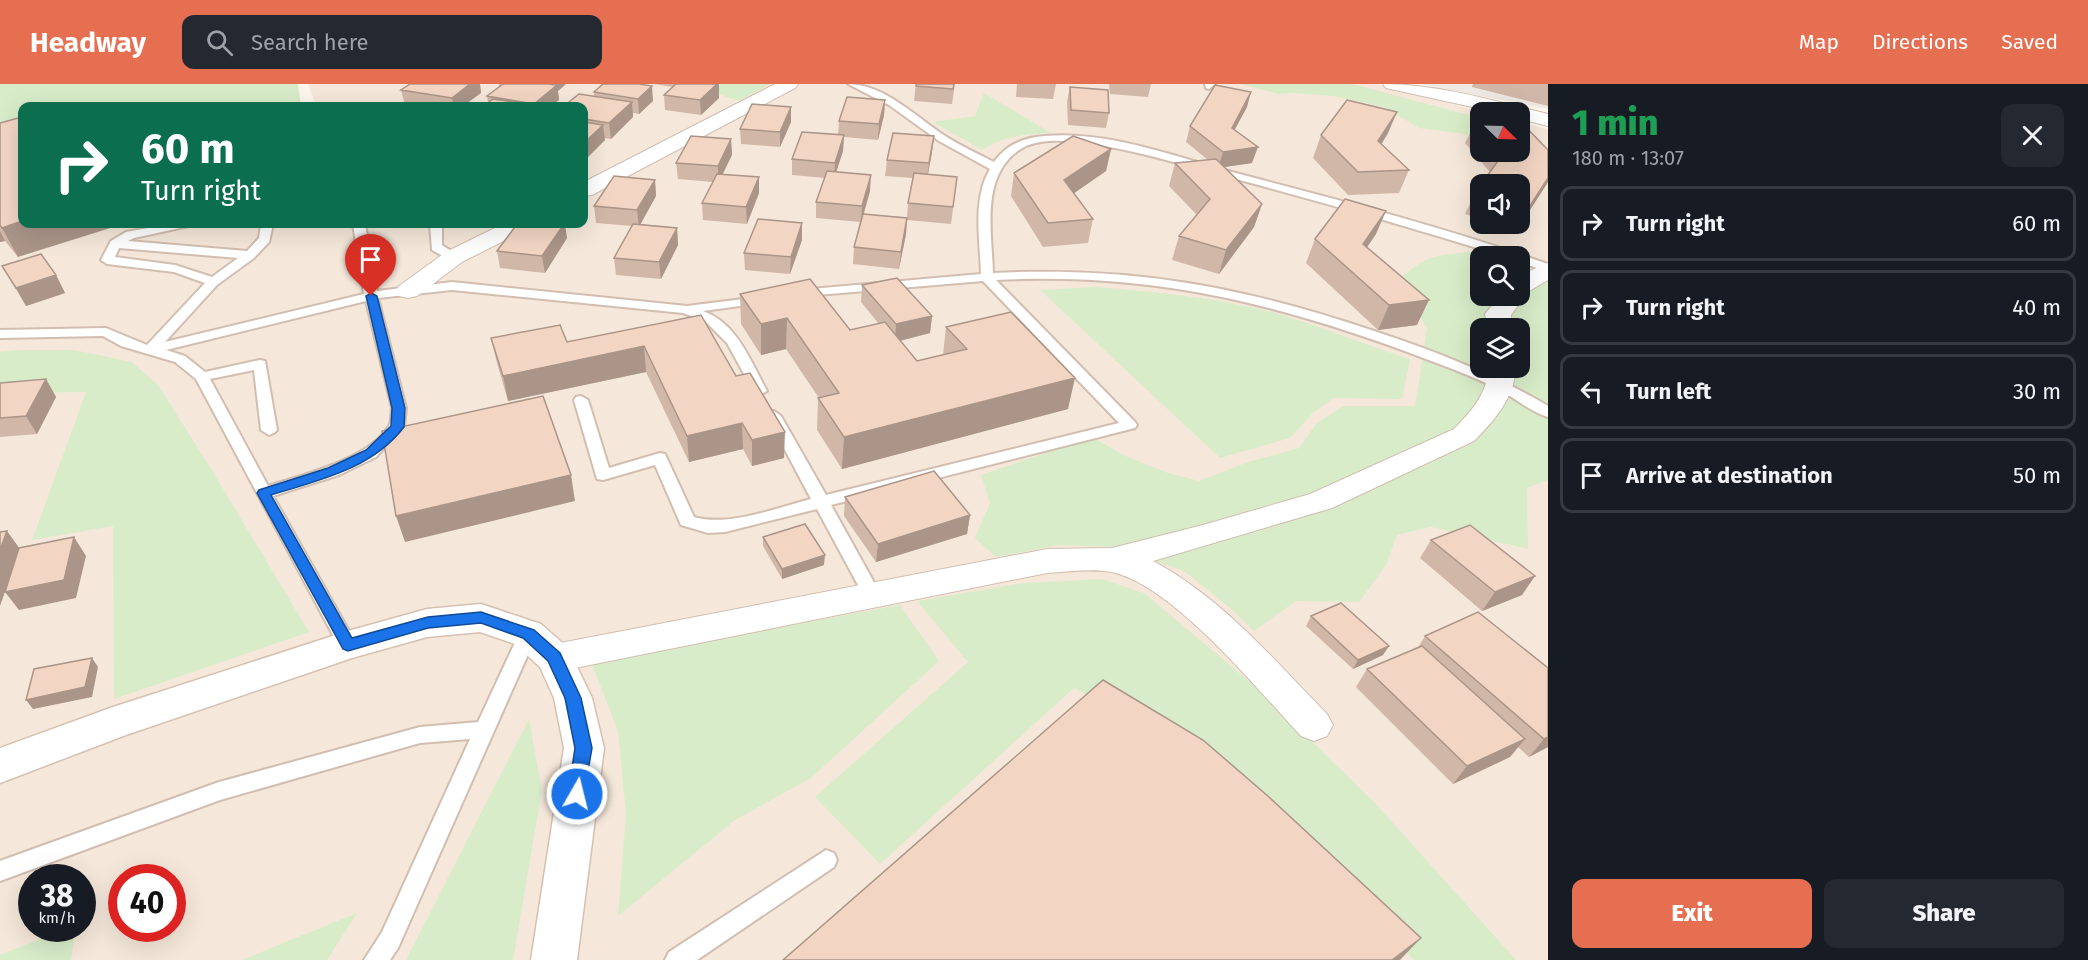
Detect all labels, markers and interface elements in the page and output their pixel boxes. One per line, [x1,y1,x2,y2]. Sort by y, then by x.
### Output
search box [182,15,602,69]
text: Headway [30,26,146,59]
icon: search [203,26,236,59]
text: Search here [251,29,369,56]
text: Map [1799,29,1839,55]
text: Directions [1872,29,1968,55]
text: Saved [2001,29,2058,55]
text: 1 min [1572,101,1658,145]
north arrow [1470,102,1530,162]
map controls [1470,102,1530,378]
button: close [2001,104,2064,167]
text: 60 m [141,124,235,174]
icon: right [42,126,120,204]
text: 180 m · 13:07 [1572,146,1684,170]
button: sound [1470,174,1530,234]
text: Turn right [141,175,261,207]
icon: right [1575,207,1608,240]
text: Turn right [1626,210,1725,237]
text: 60 m [2012,210,2061,237]
pin [345,234,396,296]
icon: arrive [354,243,387,276]
button: search [1470,246,1530,306]
icon: right [1575,291,1608,324]
text: Turn right [1626,294,1725,321]
text: 40 m [2012,294,2061,321]
button: layers [1470,318,1530,378]
icon: left [1575,375,1608,408]
text: Turn left [1626,378,1711,405]
text: 30 m [2013,378,2061,405]
icon: arrive [1575,459,1608,492]
text: Arrive at destination [1626,462,1833,489]
text: 50 m [2013,462,2061,489]
position arrow [545,762,609,826]
speed limit sign: 40 [108,864,186,942]
text: 38 [40,878,74,914]
button: Exit [1572,879,1812,948]
button: Share [1824,879,2064,948]
text: km/h [38,909,76,927]

